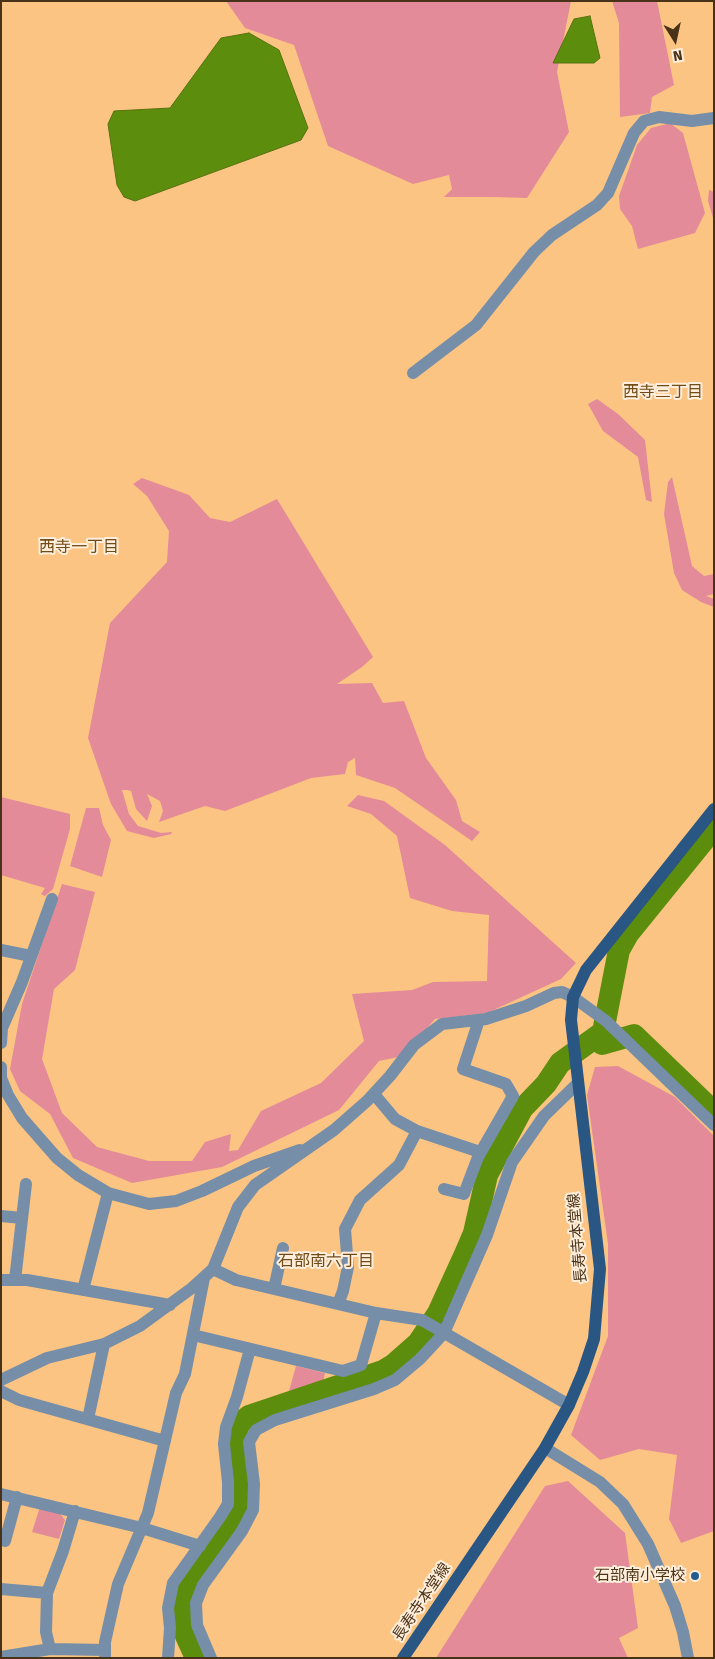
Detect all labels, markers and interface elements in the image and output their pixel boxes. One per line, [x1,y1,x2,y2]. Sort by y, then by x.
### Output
north arrow [650,15,700,65]
text: N [672,46,684,64]
district label: 西寺三丁目 [623,383,703,403]
district label: 西寺一丁目 [39,538,119,558]
street label: 長寿寺本堂線 [565,1192,591,1284]
district label: 石部南六丁目 [278,1252,374,1272]
street label: 長寿寺本堂線 [389,1560,455,1644]
place label: 石部南小学校 [595,1567,685,1585]
marker: 石部南小学校 [689,1570,701,1582]

